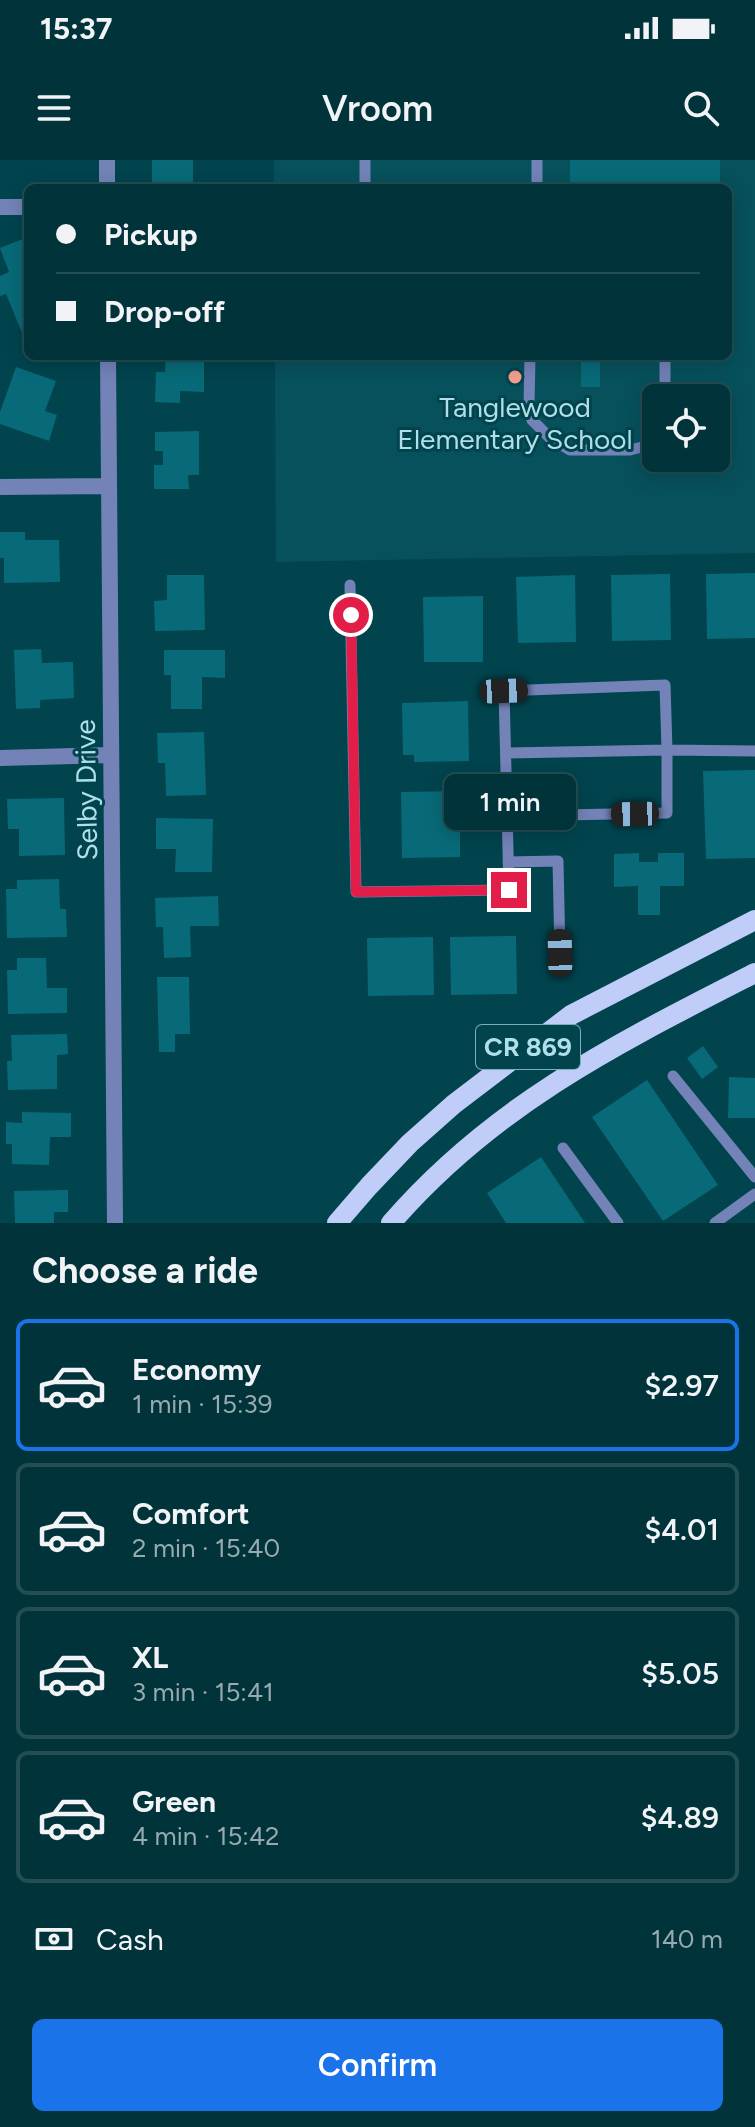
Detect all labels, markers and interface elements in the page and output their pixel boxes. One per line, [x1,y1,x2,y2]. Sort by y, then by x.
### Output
text: 15:37 [40,10,112,47]
icon: menu [32,86,76,130]
icon: search [679,86,723,130]
text: Vroom [322,87,433,130]
text: Pickup [104,216,198,253]
text: Drop-off [104,293,225,330]
marker: Tanglewood Elementary School [506,368,524,386]
map controls [642,384,730,472]
button: locate [642,384,730,472]
place label: Tanglewood Elementary School [397,390,633,456]
route start [333,597,369,633]
car [480,678,528,704]
street label: Selby Drive [68,719,104,861]
callout: 1 min [443,774,575,830]
text: 1 min [480,786,540,818]
car [611,802,659,826]
route end [491,872,527,908]
car [548,929,572,977]
road number: CR 869 [476,1025,580,1069]
text: Choose a ride [32,1249,258,1292]
icon: car [36,1349,108,1421]
text: Economy [132,1351,261,1388]
text: $2.97 [645,1367,719,1404]
text: 1 min · 15:39 [132,1388,272,1420]
icon: car [36,1493,108,1565]
text: Comfort [132,1495,250,1532]
text: $4.01 [645,1511,719,1548]
text: 2 min · 15:40 [132,1532,280,1564]
icon: car [36,1637,108,1709]
text: XL [132,1639,168,1676]
text: $5.05 [641,1655,719,1692]
text: 3 min · 15:41 [132,1676,274,1708]
icon: car [36,1781,108,1853]
text: Green [132,1783,216,1820]
text: $4.89 [641,1799,719,1836]
text: 4 min · 15:42 [132,1820,280,1852]
icon: cash [32,1917,76,1961]
text: Cash [96,1921,164,1958]
text: 140 m [651,1923,723,1955]
button: Confirm [32,2019,723,2111]

